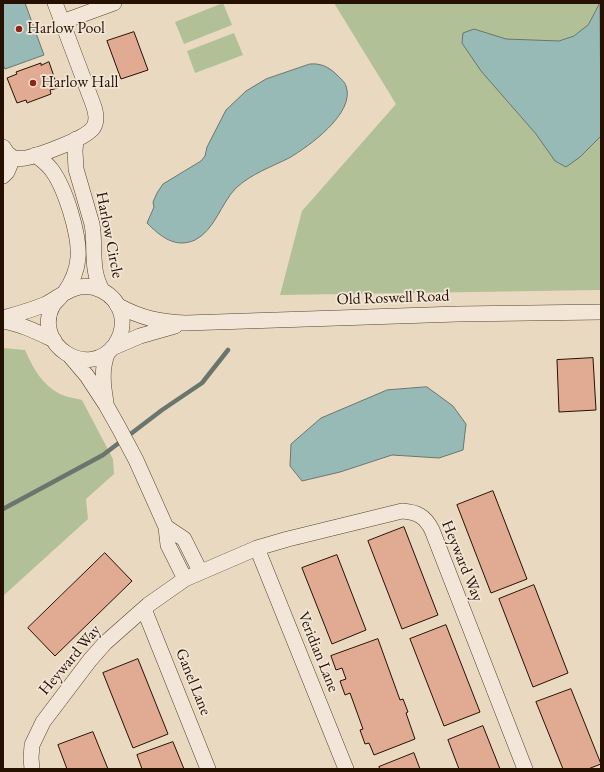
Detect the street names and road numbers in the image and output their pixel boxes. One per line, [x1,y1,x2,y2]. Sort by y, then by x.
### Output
street label: Harlow Circle [91,190,127,280]
street label: Old Roswell Road [336,286,450,310]
street label: Heyward Way [437,517,487,605]
street label: Veridian Lane [293,609,343,695]
street label: Heyward Way [35,621,105,699]
street label: Ganel Lane [171,646,215,718]

